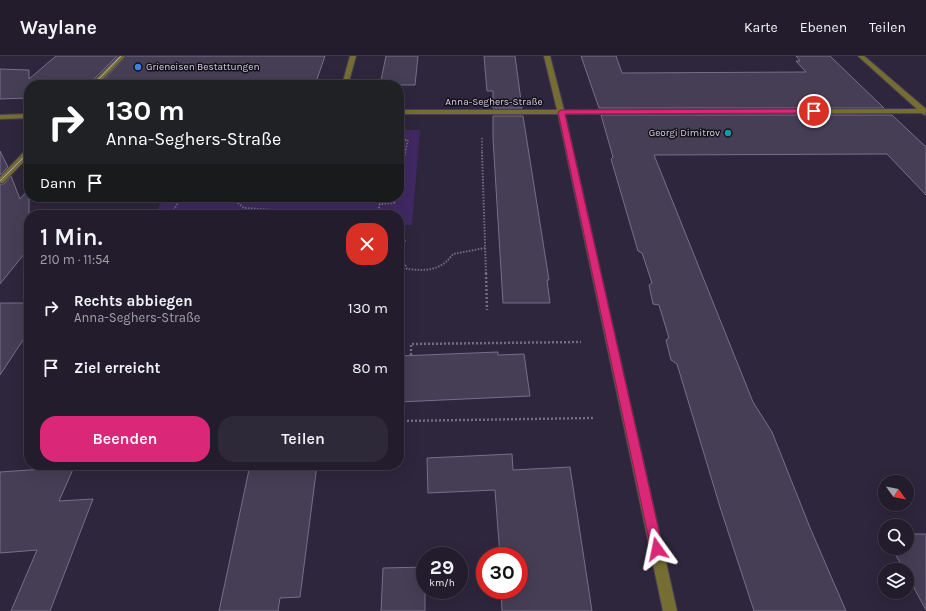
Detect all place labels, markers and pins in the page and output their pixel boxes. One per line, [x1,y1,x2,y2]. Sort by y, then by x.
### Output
place label: Grieneisen Bestattungen [146,61,259,73]
marker: Grieneisen Bestattungen [133,62,143,72]
pin [797,94,831,128]
place label: Georgi Dimitrov [649,127,720,139]
marker: Georgi Dimitrov [723,128,733,138]

